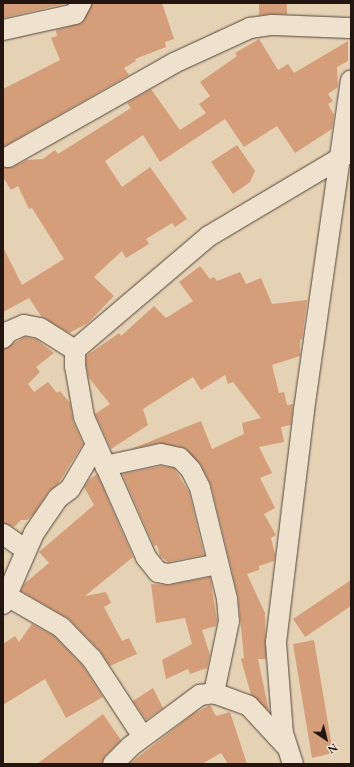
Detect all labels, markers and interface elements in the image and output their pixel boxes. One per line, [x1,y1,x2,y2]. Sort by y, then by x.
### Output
north arrow [306,719,346,759]
text: N [325,741,341,757]

